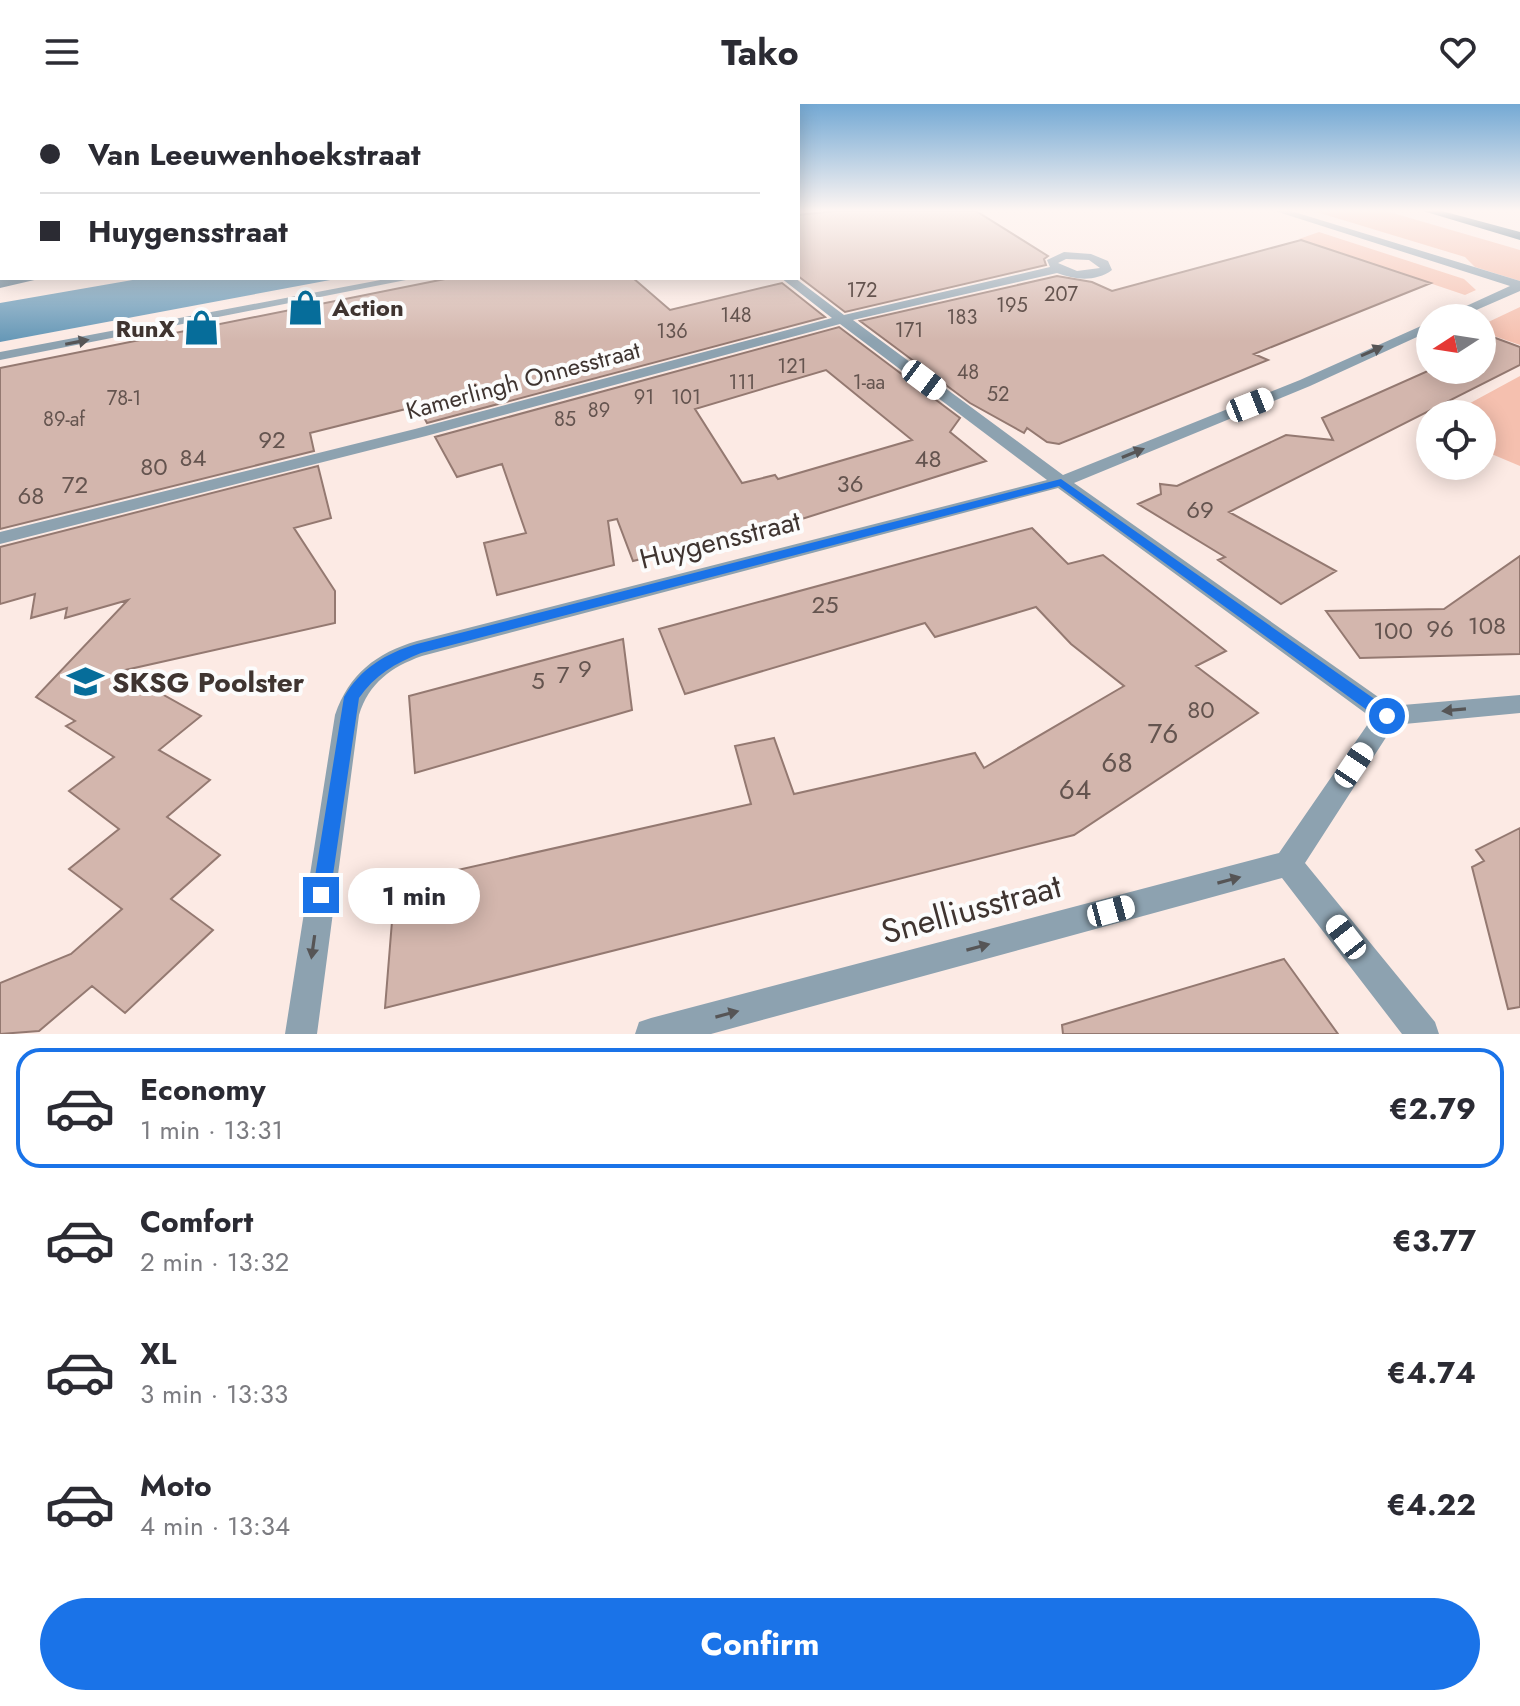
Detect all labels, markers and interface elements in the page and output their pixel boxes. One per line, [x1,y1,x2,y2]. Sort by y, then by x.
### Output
text: Tako [721,26,799,78]
icon: menu [40,30,84,74]
icon: heart [1436,30,1480,74]
text: Van Leeuwenhoekstraat [88,133,420,176]
text: Huygensstraat [88,210,288,253]
house number: 172 [847,276,877,305]
house number: 207 [1044,280,1078,309]
shop icon: Action [287,288,325,326]
place label: Action [331,290,404,325]
house number: 195 [996,291,1028,320]
house number: 148 [720,301,752,330]
house number: 183 [947,303,977,332]
north arrow [1416,304,1496,384]
map controls [1416,304,1496,480]
shop icon: RunX [182,309,220,347]
place label: RunX [115,311,176,346]
house number: 171 [895,316,923,345]
house number: 136 [656,317,688,346]
street label: Kamerlingh Onnesstraat [402,332,644,428]
one-way arrow [64,335,89,347]
one-way arrow [1361,344,1384,358]
house number: 121 [777,352,807,381]
car [898,356,950,404]
house number: 48 [957,358,979,387]
house number: 111 [729,368,756,397]
house number: 1-aa [853,368,885,397]
house number: 52 [987,380,1009,409]
house number: 91 [634,383,654,412]
house number: 101 [671,383,701,412]
house number: 78-1 [107,384,141,413]
car [1223,385,1277,425]
house number: 89 [588,396,610,425]
button: locate [1416,400,1496,480]
house number: 89-af [43,405,86,434]
house number: 85 [554,405,576,434]
house number: 92 [258,422,286,457]
house number: 84 [179,440,207,475]
house number: 48 [914,441,942,476]
one-way arrow [1121,446,1145,459]
house number: 80 [140,449,168,484]
house number: 36 [837,466,863,501]
house number: 72 [62,467,88,502]
house number: 68 [18,478,44,513]
house number: 69 [1186,492,1214,527]
street label: Huygensstraat [635,500,805,580]
house number: 25 [811,587,839,622]
house number: 108 [1468,608,1506,643]
house number: 96 [1426,611,1454,646]
house number: 100 [1373,613,1413,648]
house number: 9 [578,651,592,686]
house number: 7 [557,657,570,692]
place label: SKSG Poolster [112,662,305,703]
school or university icon: SKSG Poolster [67,663,105,701]
house number: 5 [531,663,545,698]
house number: 80 [1187,692,1215,727]
route start [1369,698,1405,734]
one-way arrow [1441,704,1466,717]
house number: 76 [1148,713,1178,754]
car [1331,738,1377,792]
house number: 68 [1101,742,1133,783]
house number: 64 [1059,769,1091,810]
street label: Snelliusstraat [876,861,1066,957]
callout: 1 min [349,867,481,923]
one-way arrow [1217,873,1242,885]
route end [303,877,339,913]
text: 1 min [382,877,446,915]
car [1085,893,1137,929]
car [1322,911,1370,963]
one-way arrow [306,935,319,960]
one-way arrow [965,940,990,952]
one-way arrow [714,1007,739,1019]
text: Economy [140,1068,266,1111]
icon: car [44,1072,116,1144]
text: €2.79 [1389,1087,1476,1130]
text: 1 min · 13:31 [140,1111,283,1149]
text: Comfort [140,1200,253,1243]
icon: car [44,1204,116,1276]
text: €3.77 [1392,1219,1476,1262]
text: 2 min · 13:32 [140,1243,289,1281]
text: XL [140,1332,176,1375]
icon: car [44,1336,116,1408]
text: €4.74 [1387,1351,1476,1394]
text: 3 min · 13:33 [140,1375,288,1413]
text: Moto [140,1464,212,1507]
icon: car [44,1468,116,1540]
text: €4.22 [1386,1483,1476,1526]
text: 4 min · 13:34 [140,1507,290,1545]
button: Confirm [40,1598,1480,1690]

